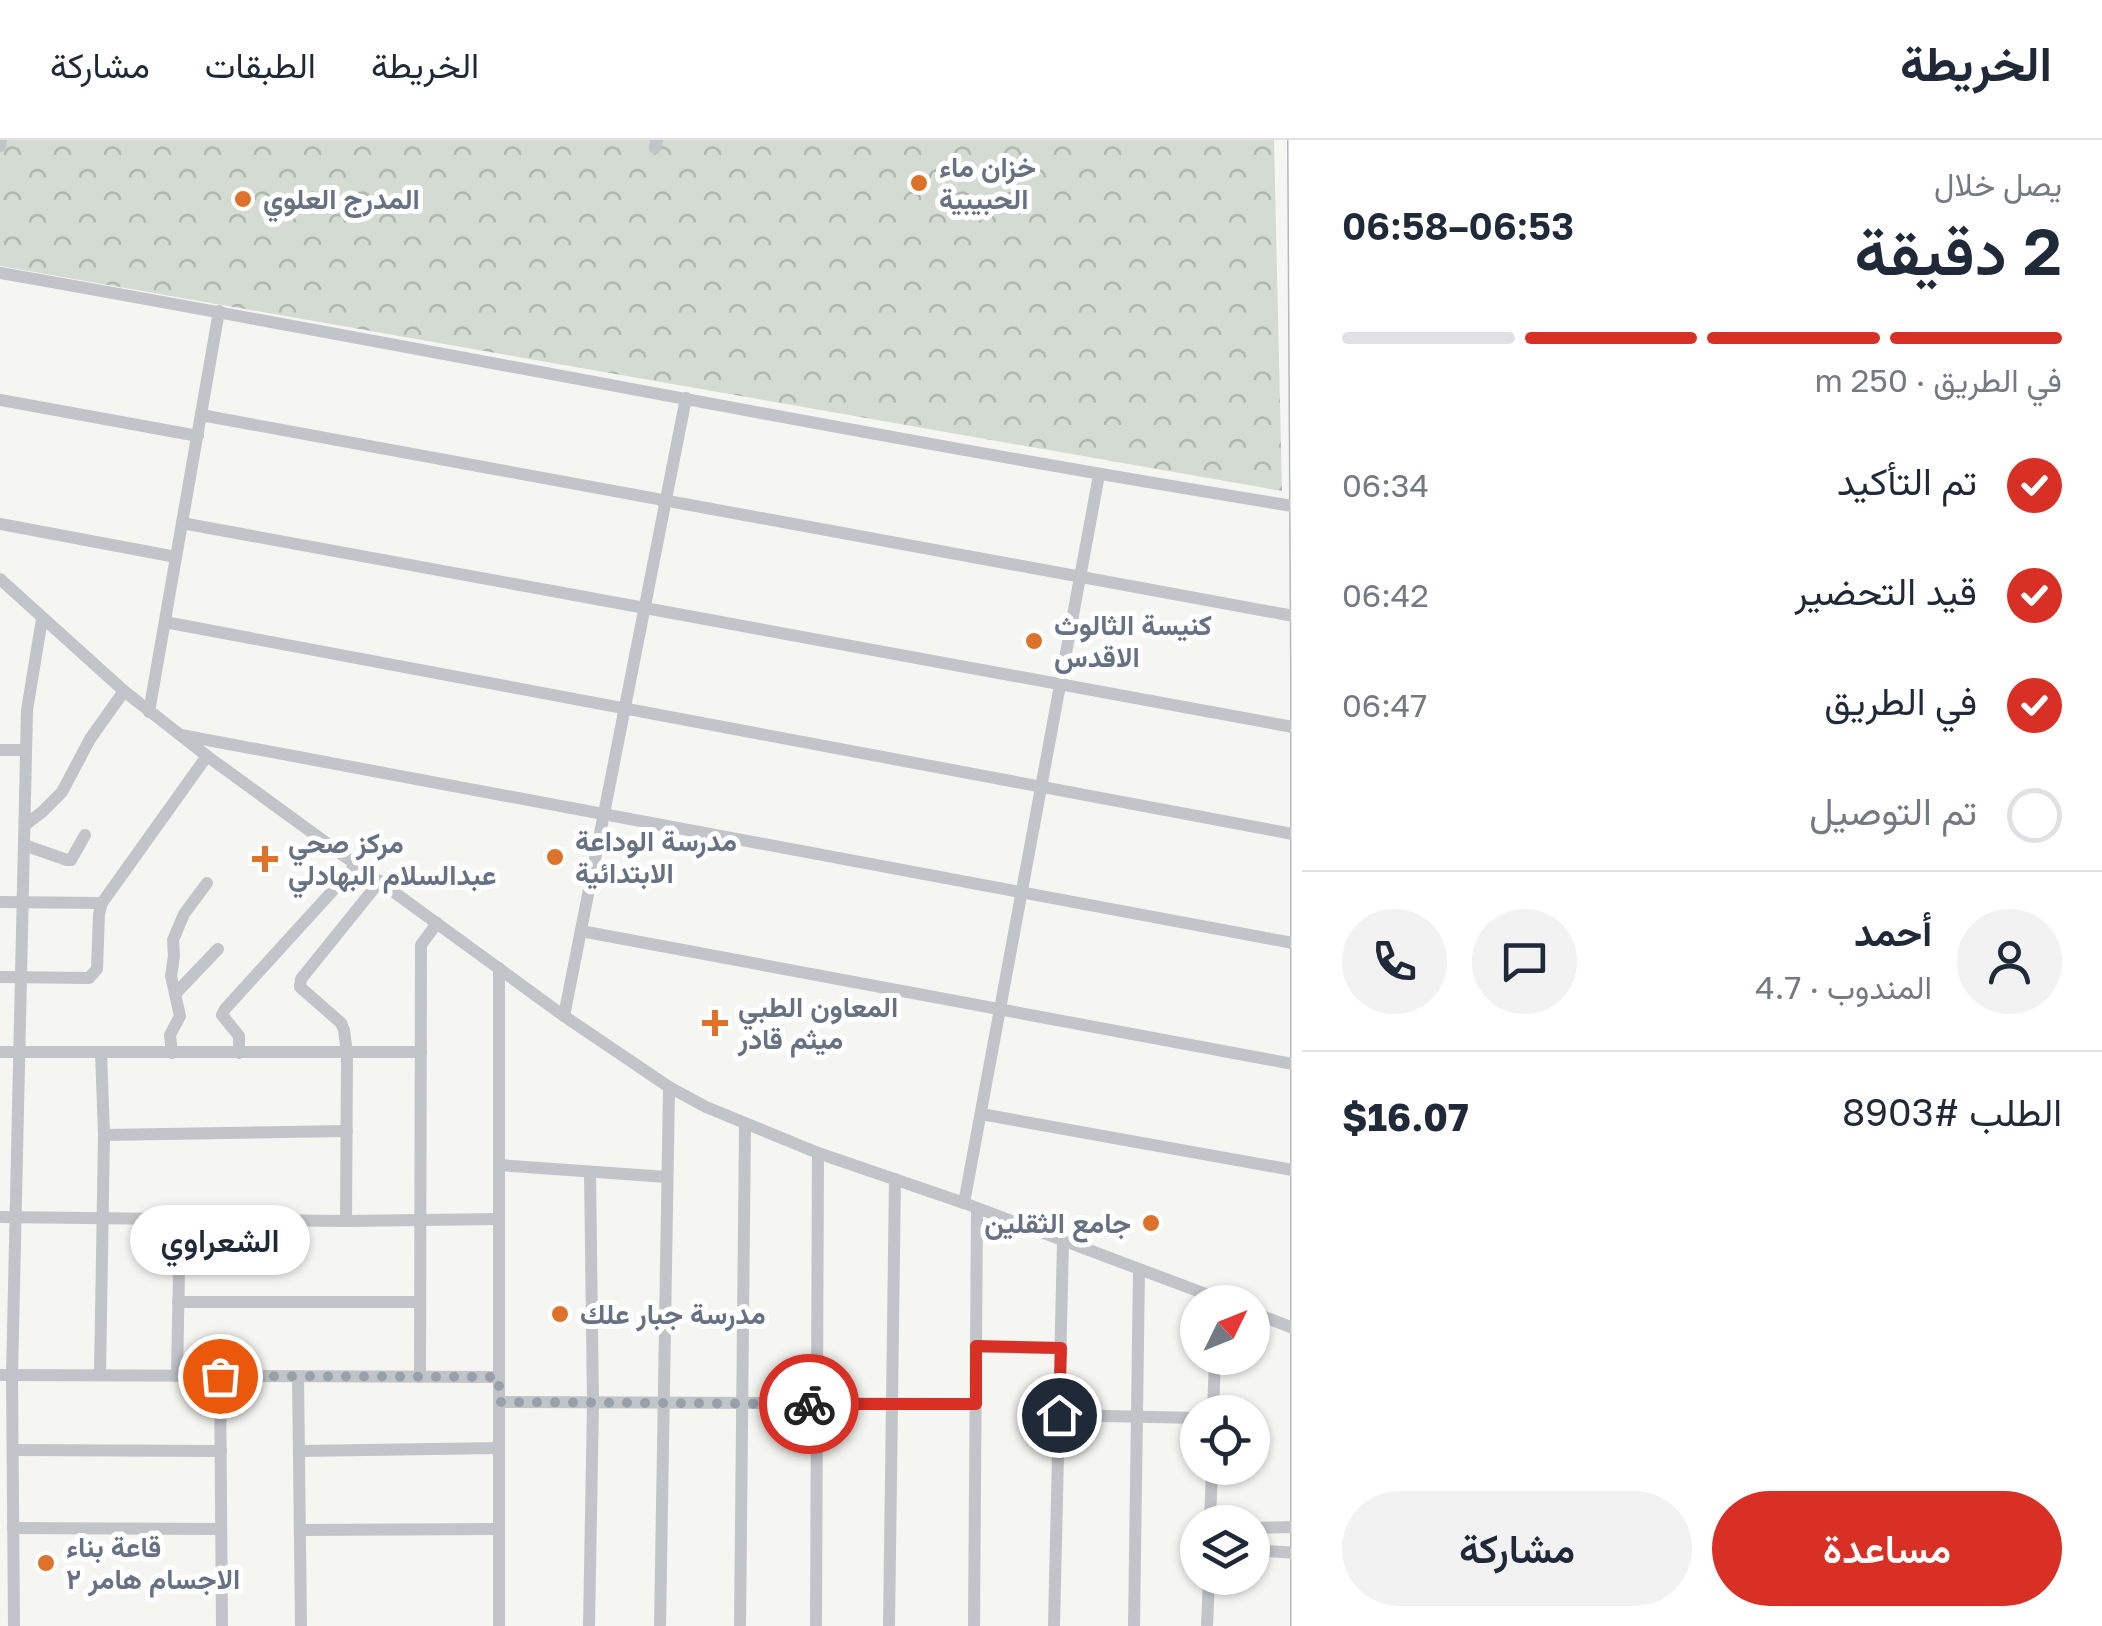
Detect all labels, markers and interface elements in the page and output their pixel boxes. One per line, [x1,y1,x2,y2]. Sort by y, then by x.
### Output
text: الخريطة [1900,34,2052,92]
text: مشاركة [50,44,150,86]
text: الطبقات [205,44,316,86]
text: الخريطة [371,44,479,86]
place label: خزان ماء الحبيبية [939,150,1036,216]
text: يصل خلال [1934,165,2062,203]
marker: خزان ماء الحبيبية [908,172,930,194]
place label: المدرج العلوي [263,182,420,223]
marker: المدرج العلوي [232,188,254,210]
text: 06:53–06:58 [1342,203,1574,248]
text: 2 دقيقة [1854,211,2062,289]
text: في الطريق · 250 m [1814,361,2062,399]
text: تم التأكيد [1837,458,1977,503]
icon: check [2007,458,2062,513]
text: 06:34 [1342,466,1429,504]
text: قيد التحضير [1794,568,1977,613]
icon: check [2007,568,2062,623]
text: 06:42 [1342,576,1429,614]
place label: كنيسة الثالوث الاقدس [1054,608,1212,674]
marker: كنيسة الثالوث الاقدس [1023,630,1045,652]
text: في الطريق [1824,678,1977,723]
icon: check [2007,678,2062,733]
text: 06:47 [1342,686,1427,724]
text: تم التوصيل [1809,788,1977,833]
place label: مدرسة الوداعة الابتدائية [575,824,737,890]
place label: مركز صحي عبدالسلام البهادلي [288,826,496,899]
marker: مركز صحي عبدالسلام البهادلي [252,846,278,872]
marker: مدرسة الوداعة الابتدائية [544,846,566,868]
button: phone [1342,909,1447,1014]
button: chat [1472,909,1577,1014]
text: أحمد [1854,909,1932,954]
button: person [1957,909,2062,1014]
text: المندوب · 4.7 [1755,968,1932,1006]
place label: المعاون الطبي ميثم قادر [737,990,898,1058]
marker: المعاون الطبي ميثم قادر [702,1010,728,1036]
text: الطلب #8903 [1842,1089,2062,1134]
text: $16.07 [1342,1094,1469,1139]
callout: الشعراوي [130,1206,310,1276]
place label: جامع الثقلين [984,1206,1131,1243]
marker: جامع الثقلين [1140,1212,1162,1234]
text: الشعراوي [160,1221,280,1259]
north arrow [1180,1285,1270,1375]
map controls [1180,1285,1270,1595]
place label: مدرسة جبار علك [580,1297,766,1332]
marker: مدرسة جبار علك [549,1303,571,1325]
pin [178,1334,263,1419]
icon: bag [193,1349,248,1404]
courier [759,1354,859,1454]
pin [1017,1373,1102,1458]
icon: bike [782,1377,837,1432]
icon: home [1032,1388,1087,1443]
button: locate [1180,1395,1270,1485]
button: مشاركة [1342,1491,1692,1606]
button: مساعدة [1712,1491,2062,1606]
button: layers [1180,1505,1270,1595]
place label: قاعة بناء الاجسام هامر ٢ [66,1530,240,1598]
marker: قاعة بناء الاجسام هامر ٢ [35,1552,57,1574]

